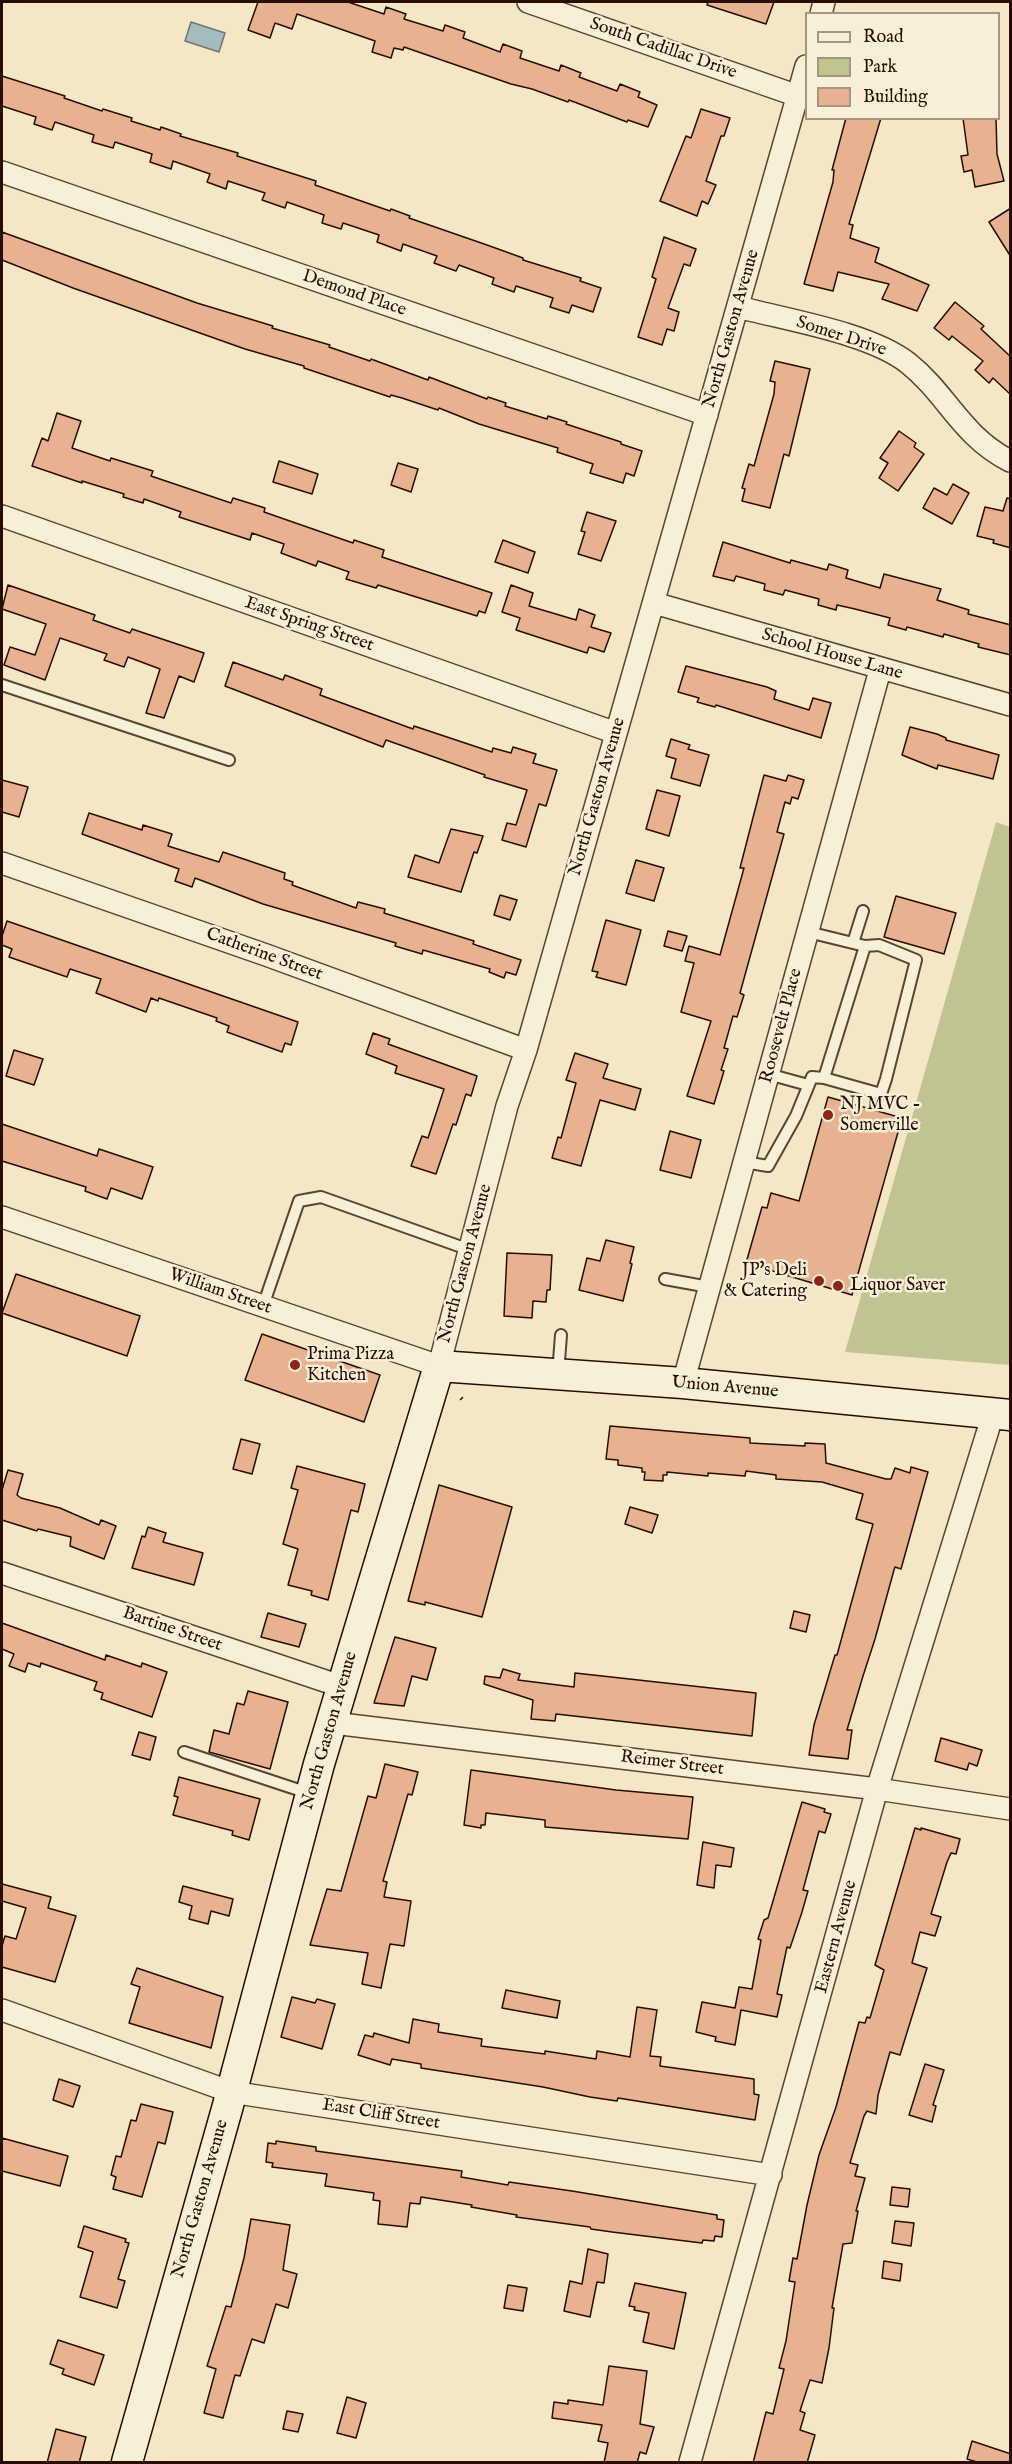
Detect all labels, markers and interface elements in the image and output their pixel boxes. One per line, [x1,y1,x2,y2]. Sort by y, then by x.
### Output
legend [805,12,1000,120]
street label: South Cadillac Drive [587,14,739,84]
text: Road [863,26,904,49]
text: Park [863,56,897,79]
text: Building [863,86,928,109]
street label: North Gaston Avenue [699,247,765,411]
street label: Demond Place [299,266,409,322]
street label: Somer Drive [793,312,889,362]
street label: East Spring Street [242,593,376,657]
street label: School House Lane [759,625,905,685]
street label: North Gaston Avenue [565,715,631,879]
street label: Catherine Street [203,924,325,986]
street label: Roosevelt Place [756,966,808,1086]
place label: NJ MVC - Somerville [840,1094,921,1136]
marker: NJ MVC - Somerville [821,1108,835,1122]
street label: North Gaston Avenue [434,1182,498,1346]
place label: JP's Deli & Catering [724,1260,807,1302]
street label: William Street [166,1264,274,1320]
marker: JP's Deli & Catering [812,1274,826,1288]
place label: Liquor Saver [850,1275,945,1297]
marker: Liquor Saver [831,1279,845,1293]
place label: Prima Pizza Kitchen [307,1344,394,1386]
marker: Prima Pizza Kitchen [288,1358,302,1372]
street label: Union Avenue [671,1373,779,1403]
street label: Bartine Street [119,1603,225,1657]
street label: North Gaston Avenue [297,1649,363,1813]
street label: Reimer Street [619,1747,725,1781]
street label: Eastern Avenue [812,1878,862,1996]
street label: East Cliff Street [321,2095,441,2135]
street label: North Gaston Avenue [168,2117,234,2281]

